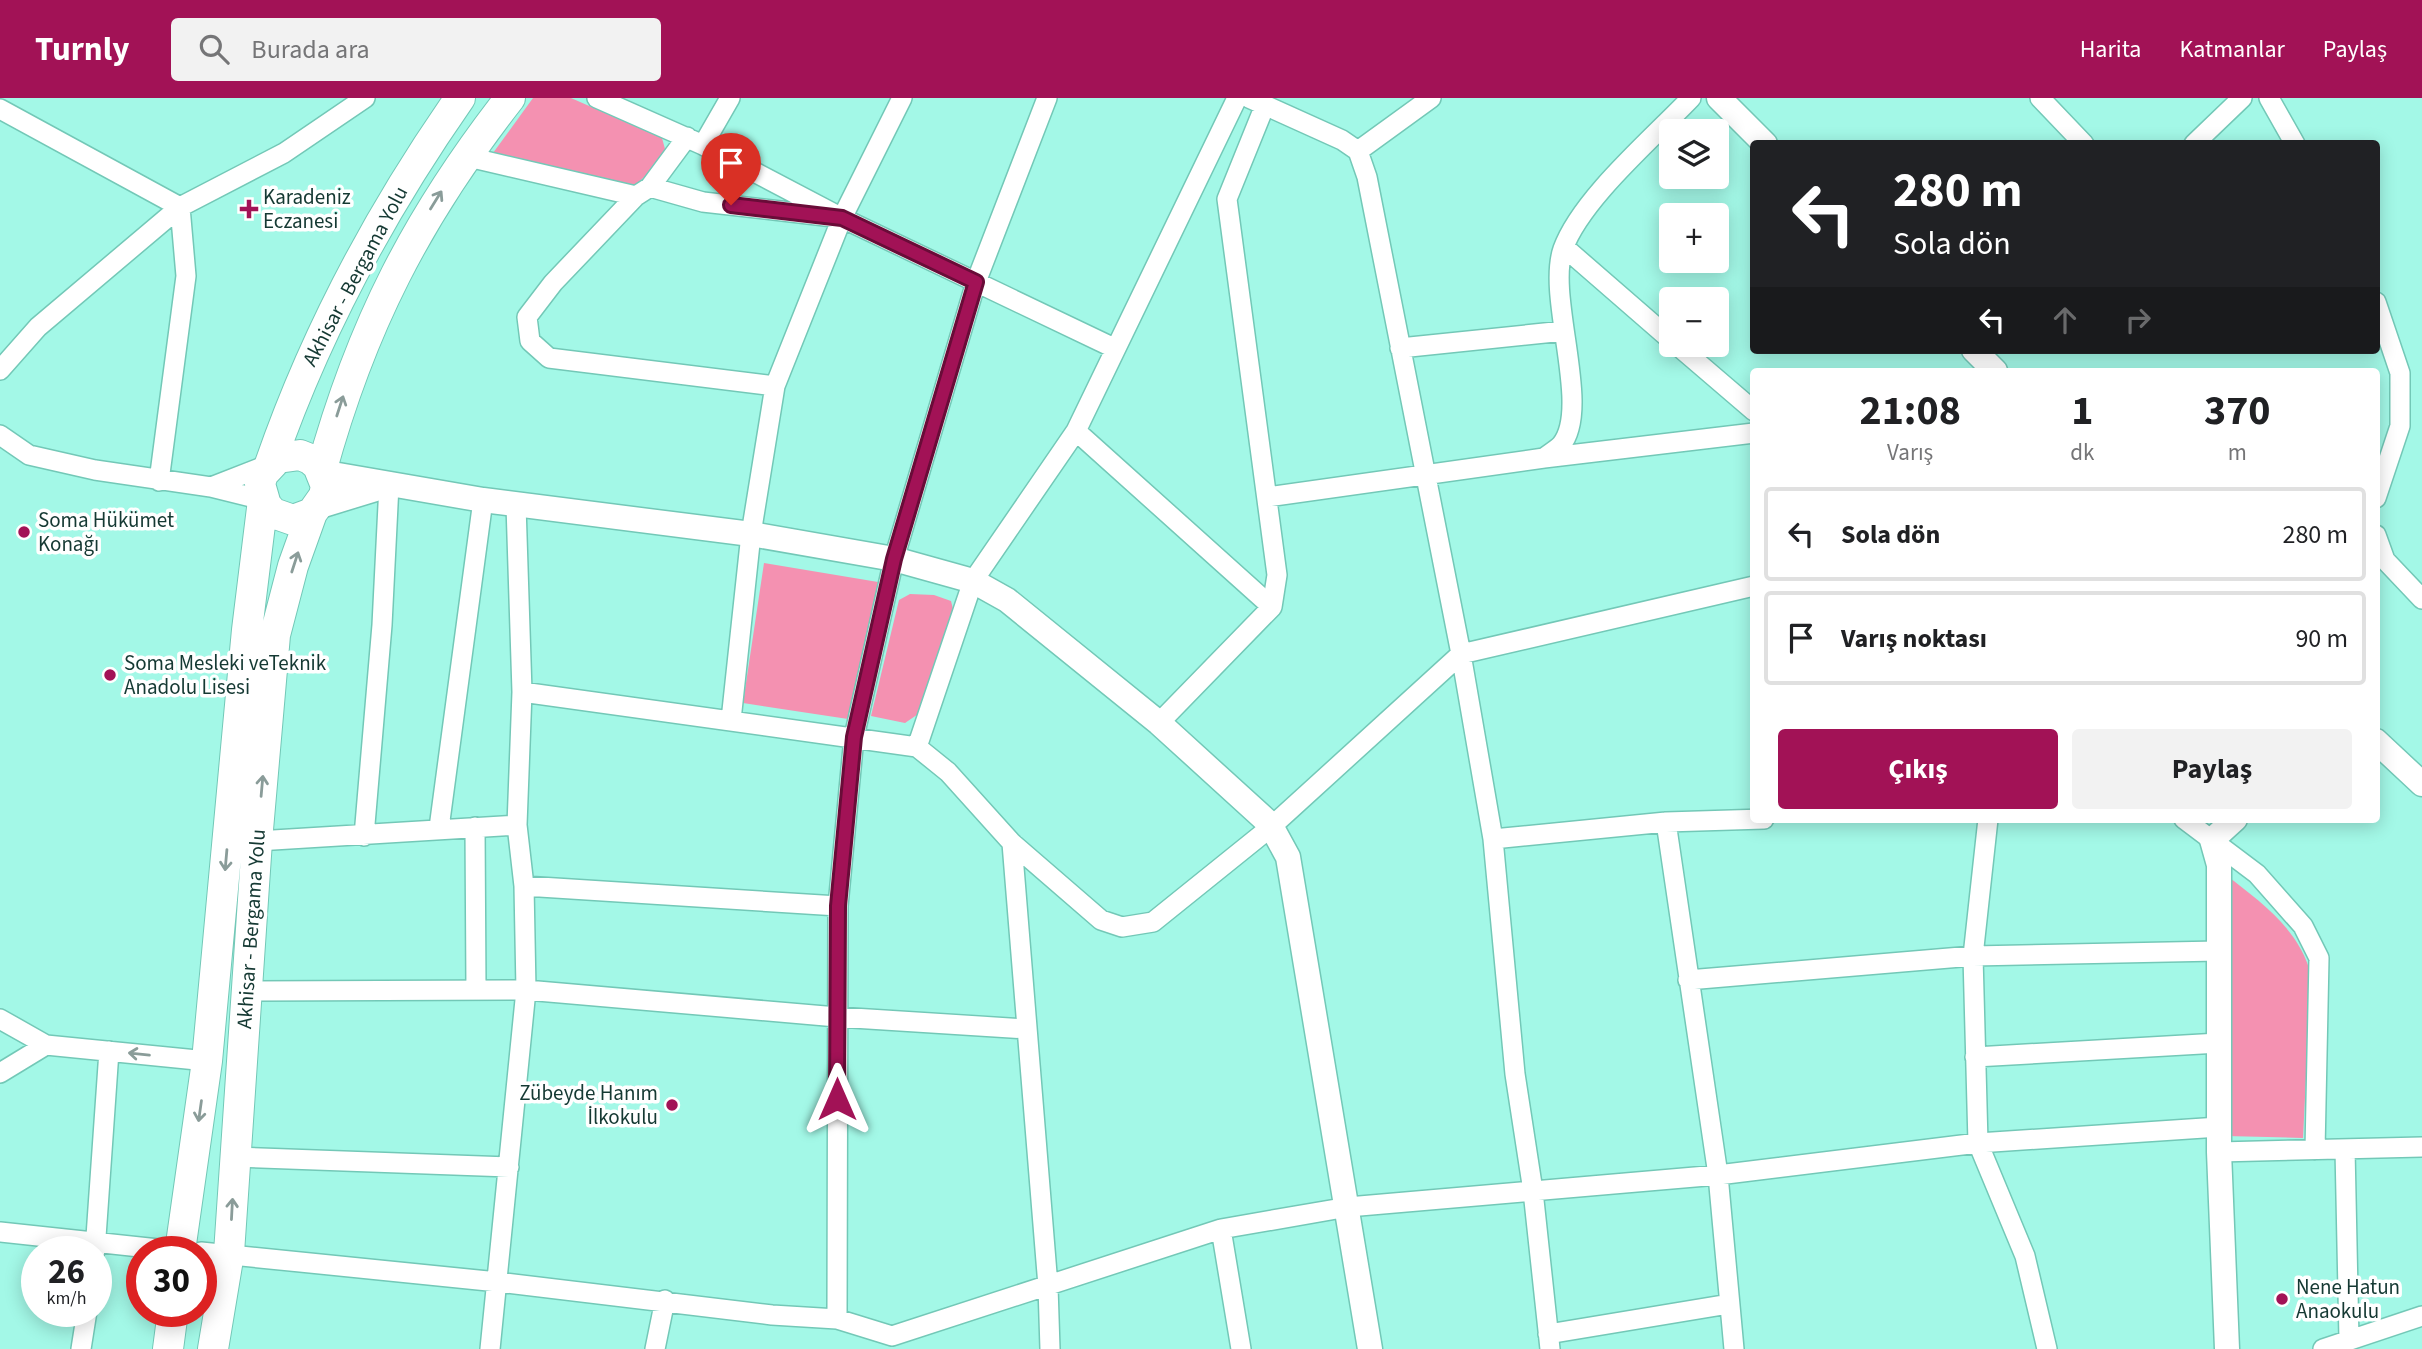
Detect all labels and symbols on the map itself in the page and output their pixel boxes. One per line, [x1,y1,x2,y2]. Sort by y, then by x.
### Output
pin [701,133,761,205]
street label: Akhisar - Bergama Yolu [295,181,415,371]
place label: Karadeniz Eczanesi [263,182,351,236]
one-way arrow [429,191,443,211]
marker: Karadeniz Eczanesi [241,201,257,217]
one-way arrow [334,395,347,417]
place label: Soma Hükümet Konağı [38,505,174,559]
marker: Soma Hükümet Konağı [16,524,32,540]
one-way arrow [289,551,302,573]
place label: Soma Mesleki veTeknik Anadolu Lisesi [124,648,327,702]
marker: Soma Mesleki veTeknik Anadolu Lisesi [102,667,118,683]
one-way arrow [256,775,269,798]
street label: Akhisar - Bergama Yolu [229,828,273,1030]
one-way arrow [219,848,232,871]
one-way arrow [128,1047,151,1060]
position arrow [800,1062,874,1136]
place label: Zübeyde Hanım İlkokulu [519,1078,658,1132]
marker: Zübeyde Hanım İlkokulu [664,1097,680,1113]
one-way arrow [193,1099,206,1122]
one-way arrow [226,1198,239,1220]
speed limit sign: 30 [126,1236,217,1327]
place label: Nene Hatun Anaokulu [2296,1272,2400,1326]
marker: Nene Hatun Anaokulu [2274,1291,2290,1307]

